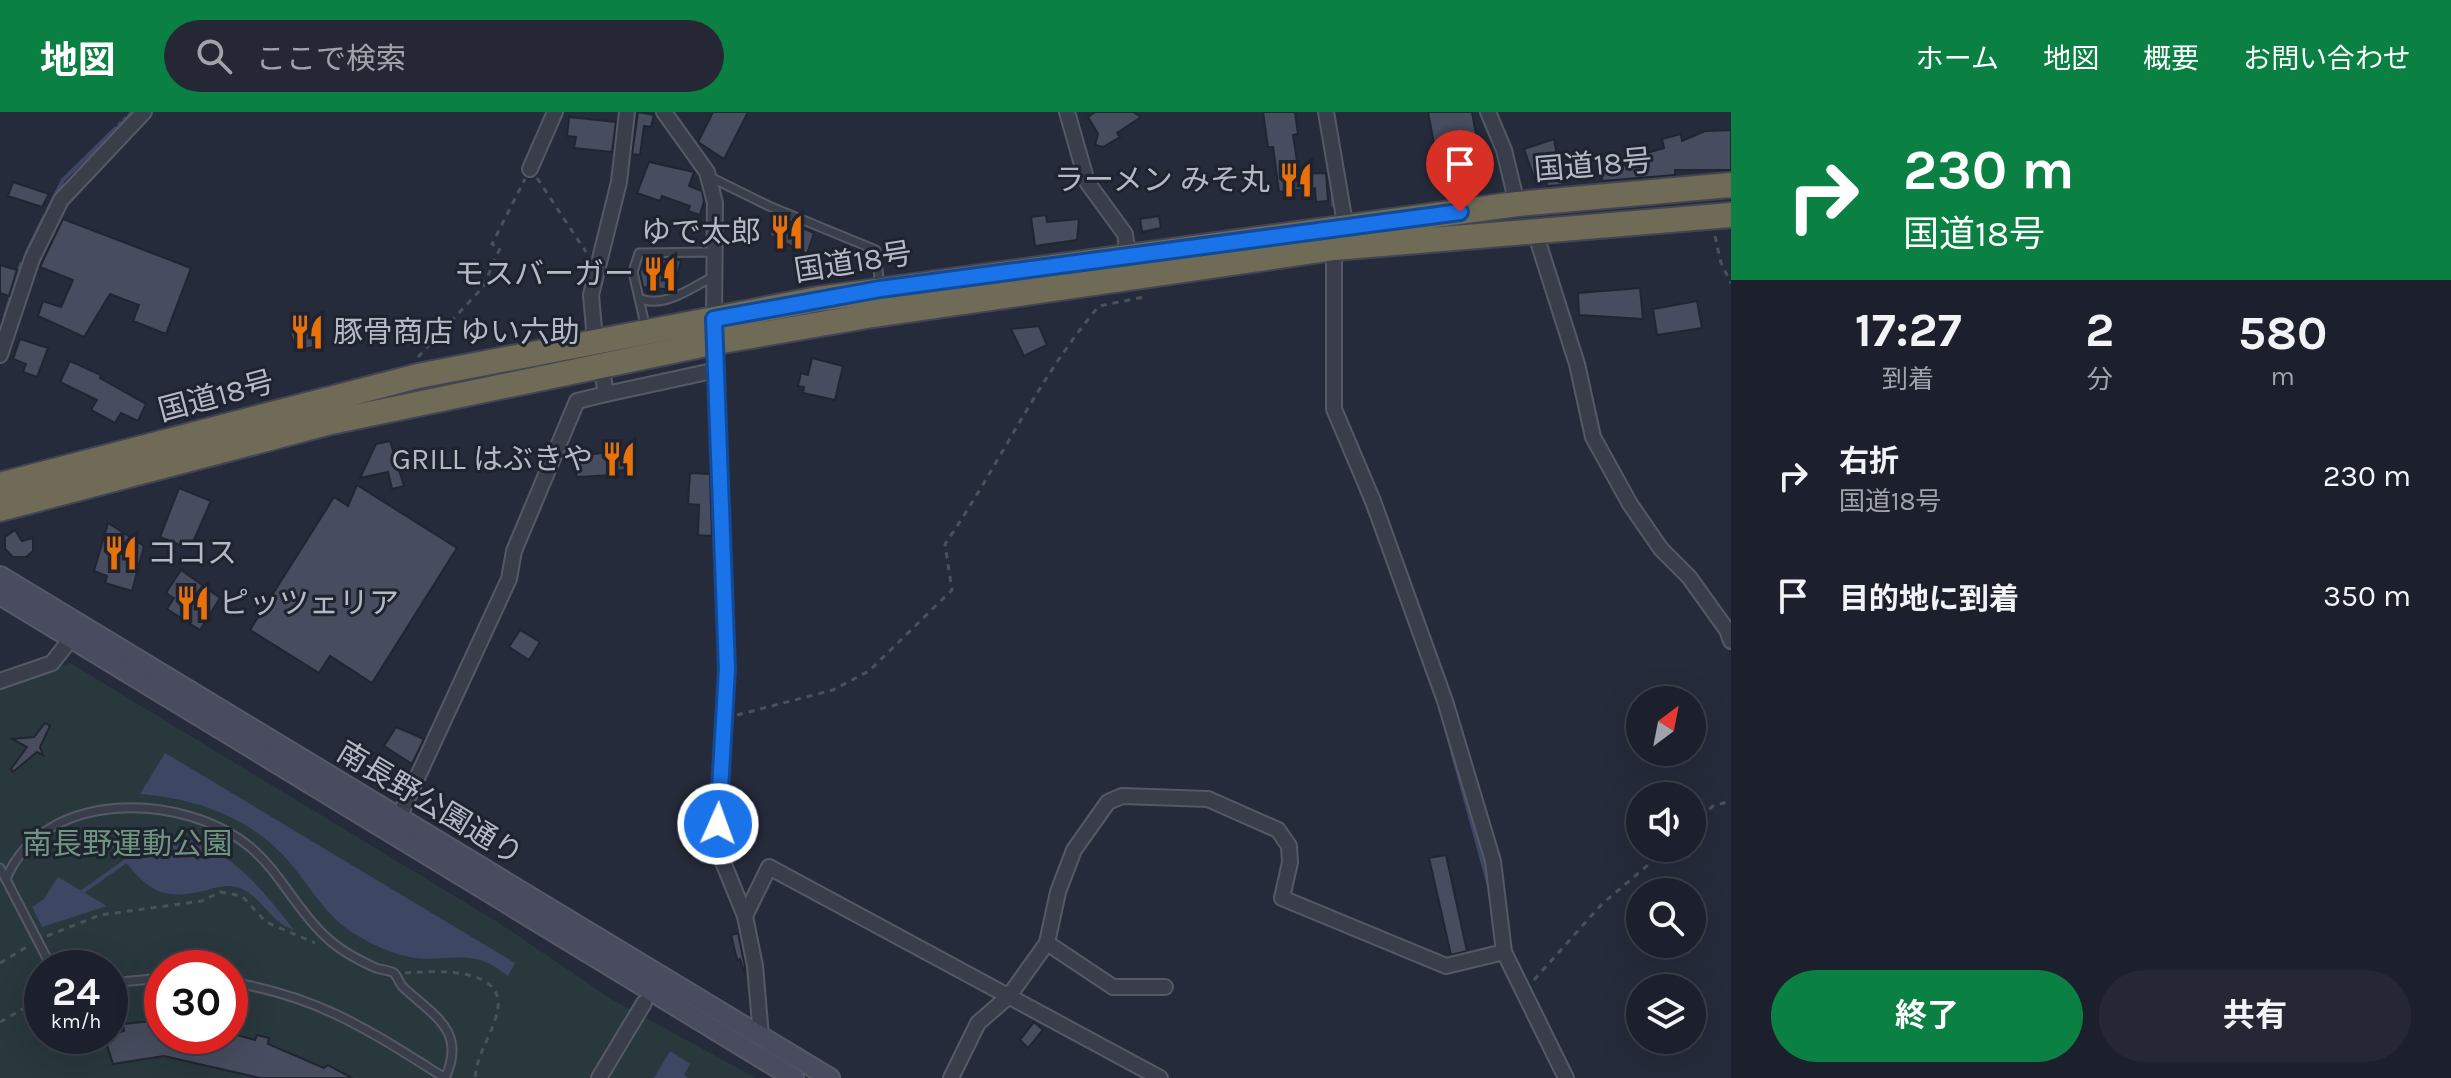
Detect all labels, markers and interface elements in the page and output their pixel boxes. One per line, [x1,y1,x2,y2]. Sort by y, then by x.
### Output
search box [164,20,724,92]
icon: search [192,34,236,78]
text: 地図 [40,38,116,83]
text: ここで検索 [256,41,406,77]
text: ホーム [1916,42,1999,75]
text: 地図 [2043,42,2099,75]
text: 概要 [2143,42,2199,75]
text: お問い合わせ [2243,42,2411,75]
pin [1426,130,1494,212]
text: 230 m [1903,137,2074,202]
icon: arrive [1438,142,1482,186]
street label: 国道18号 [1532,142,1654,188]
icon: right [1771,144,1875,248]
restaurant icon: ラーメン みそ丸 [1277,161,1315,199]
place label: ラーメン みそ丸 [1054,162,1270,198]
restaurant icon: ゆで太郎 [768,213,806,251]
text: 国道18号 [1903,213,2045,255]
place label: ゆで太郎 [641,214,761,250]
street label: 国道18号 [792,235,914,289]
restaurant icon: モスバーガー [641,255,679,293]
place label: モスバーガー [454,256,634,292]
text: 17:27 [1855,302,1962,358]
text: 2 [2085,302,2114,358]
text: 580 [2238,305,2327,361]
restaurant icon: 豚骨商店 ゆい六助 [288,313,326,351]
place label: 豚骨商店 ゆい六助 [333,314,580,350]
text: m [2270,361,2295,392]
street label: 国道18号 [154,363,278,429]
text: 到着 [1882,364,1934,395]
text: 分 [2087,364,2113,395]
restaurant icon: GRILL はぶきや [600,440,638,478]
place label: GRILL はぶきや [392,441,593,477]
text: 右折 [1839,443,1899,479]
icon: right [1771,454,1815,498]
text: 230 m [2323,458,2411,494]
text: 国道18号 [1839,486,1942,517]
restaurant icon: ココス [102,534,140,572]
place label: ココス [147,535,237,571]
icon: arrive [1771,574,1815,618]
text: 350 m [2323,578,2411,614]
text: 目的地に到着 [1839,581,2019,617]
restaurant icon: ピッツェリア [174,584,212,622]
place label: ピッツェリア [219,585,399,621]
north arrow [1626,686,1706,766]
map controls [1626,686,1706,1054]
street label: 南長野公園通り [331,733,529,873]
position arrow [676,782,760,866]
button: sound [1626,782,1706,862]
park label: 南長野運動公園 [22,826,232,862]
button: search [1626,878,1706,958]
speed limit sign: 30 [144,950,248,1054]
text: 24 [52,968,100,1015]
button: 終了 [1771,970,2083,1062]
button: 共有 [2099,970,2411,1062]
button: layers [1626,974,1706,1054]
text: km/h [51,1010,101,1033]

